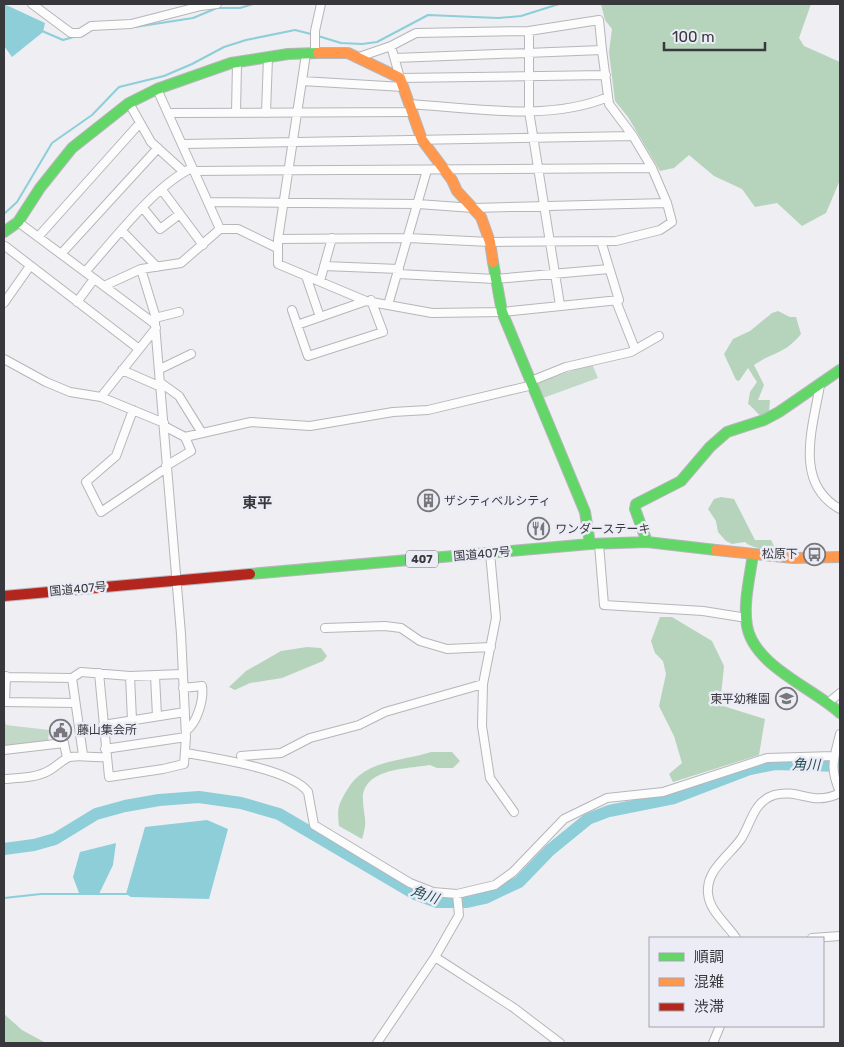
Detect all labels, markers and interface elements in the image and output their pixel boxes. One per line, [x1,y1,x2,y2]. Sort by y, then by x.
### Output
scale bar [664,20,765,52]
text: 100 m [672,28,714,46]
building icon: ザシティベルシティ [416,489,440,513]
district label: 東平 [242,494,272,512]
place label: ザシティベルシティ [444,494,551,508]
restaurant icon: ワンダーステーキ [527,517,551,541]
place label: ワンダーステーキ [555,522,650,536]
bus stop icon: 松原下 [802,542,826,566]
street label: 国道407号 [453,545,511,563]
place label: 松原下 [762,547,798,561]
road number: 407 [406,550,438,568]
street label: 国道407号 [49,580,107,598]
school or university icon: 東平幼稚園 [774,687,798,711]
place label: 東平幼稚園 [710,692,770,706]
public building icon: 藤山集会所 [49,718,73,742]
place label: 藤山集会所 [77,723,137,737]
water label: 角川 [792,756,822,774]
water label: 角川 [409,882,443,908]
legend [649,937,824,1027]
text: 順調 [694,948,724,966]
text: 混雑 [694,973,724,991]
text: 渋滞 [694,998,724,1016]

